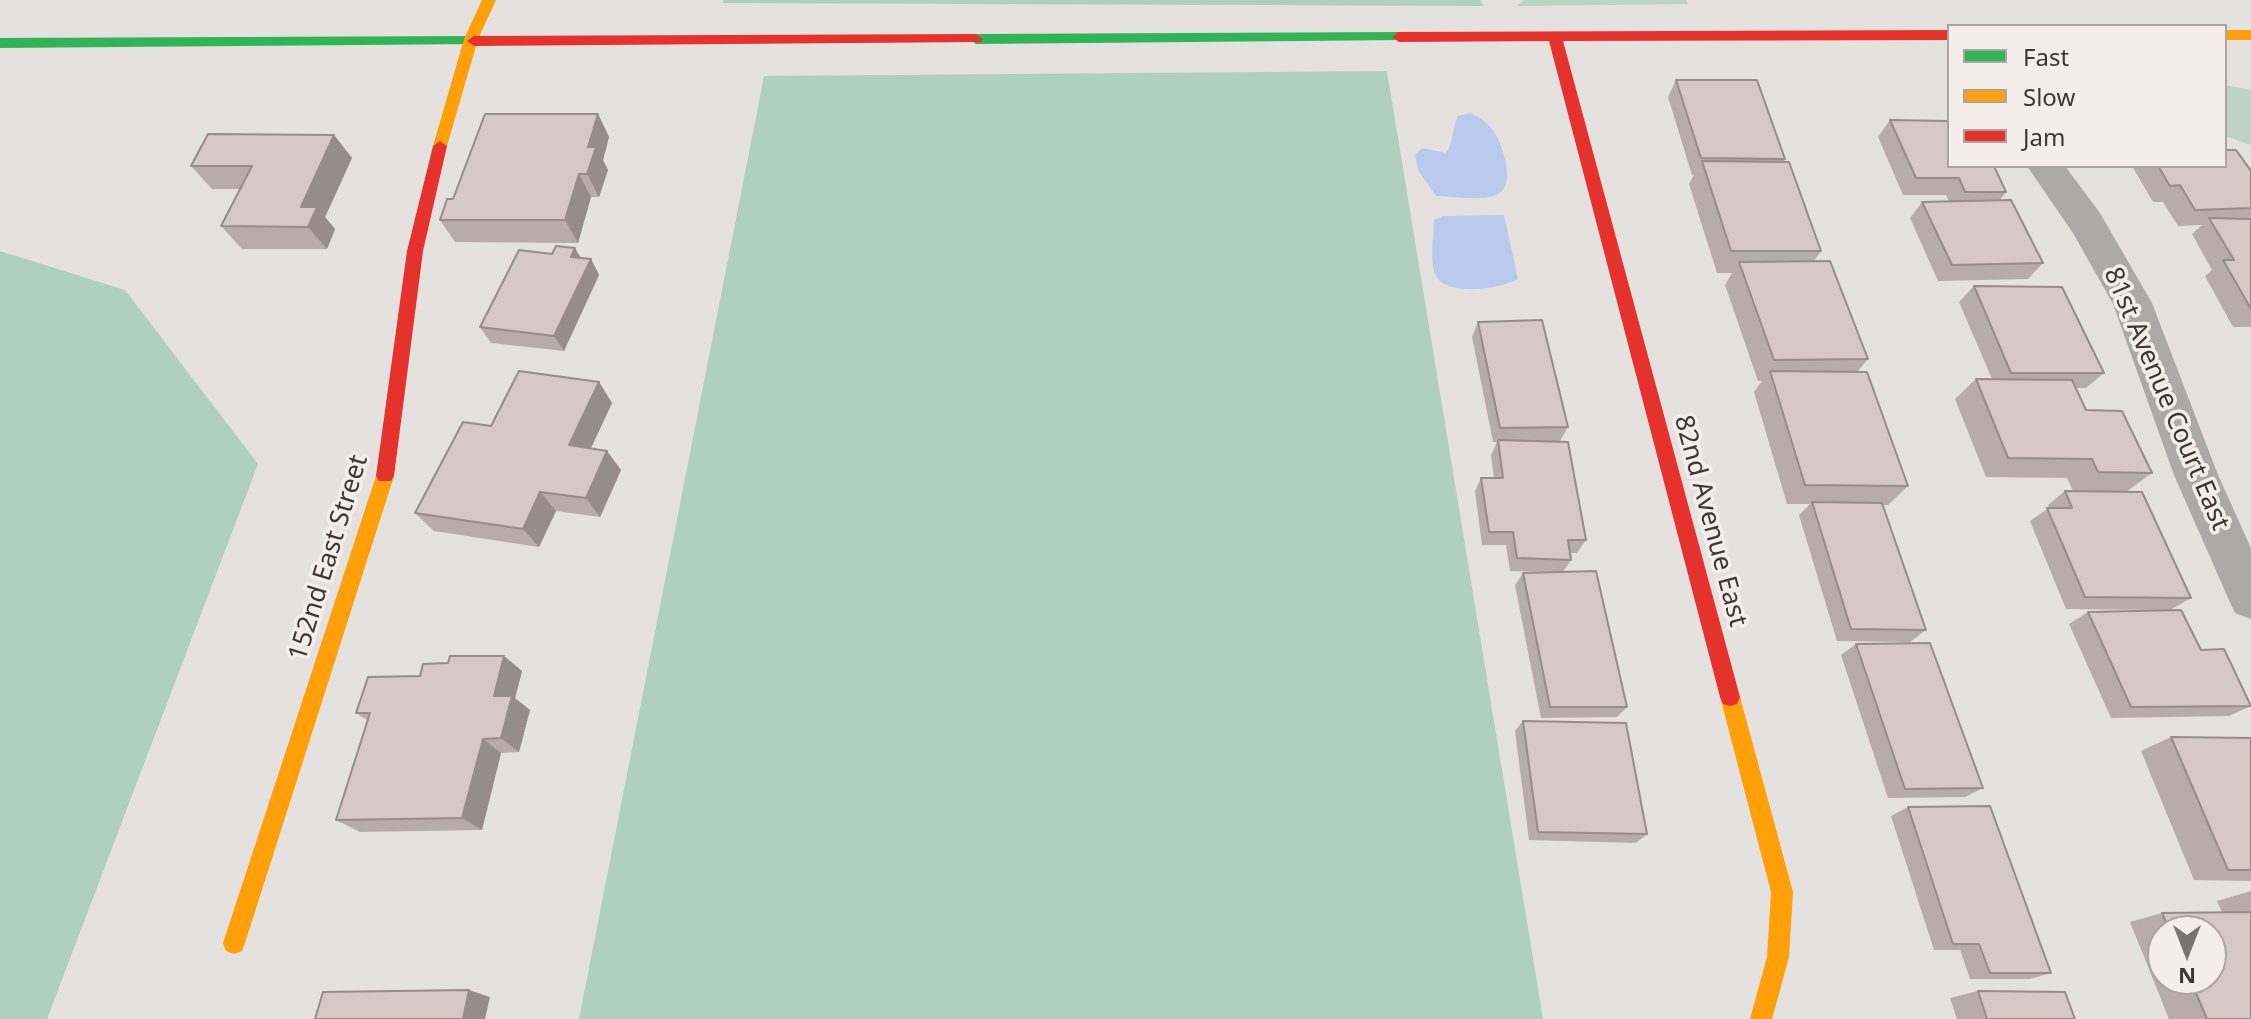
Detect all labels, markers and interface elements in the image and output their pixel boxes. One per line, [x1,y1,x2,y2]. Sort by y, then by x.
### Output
legend [1947,24,2227,168]
text: Fast [2023,40,2069,73]
text: Slow [2023,80,2075,113]
text: Jam [2023,120,2065,153]
street label: 81st Avenue Court East [2096,263,2236,535]
street label: 82nd Avenue East [1667,412,1753,630]
street label: 152nd East Street [283,451,375,665]
north arrow [2147,915,2227,995]
text: N [2178,962,2196,992]

